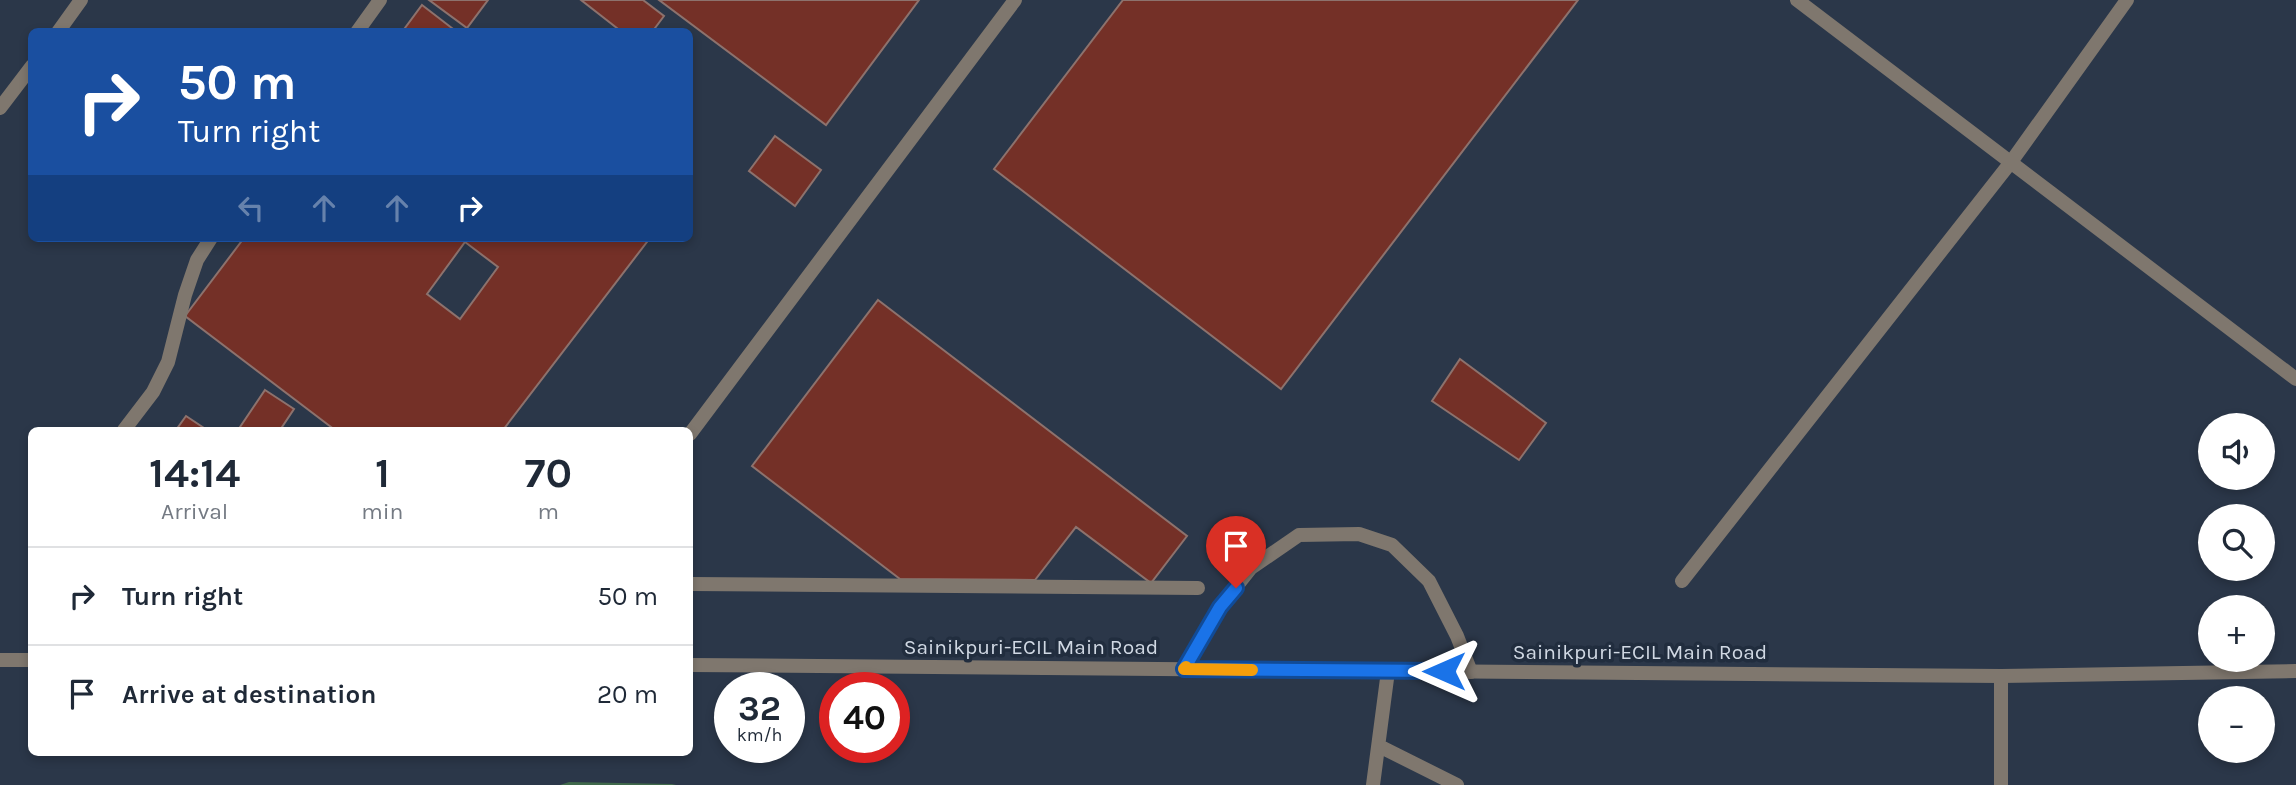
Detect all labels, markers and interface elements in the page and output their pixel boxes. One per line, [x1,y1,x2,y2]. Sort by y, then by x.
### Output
text: 50 m [178,54,296,111]
icon: right [63,56,154,147]
text: Turn right [178,113,320,150]
icon: left [232,189,270,227]
icon: ahead [305,189,343,227]
icon: ahead [378,189,416,227]
icon: right [451,189,489,227]
map controls [2198,413,2275,763]
button: sound [2198,413,2275,490]
text: 14:14 [149,448,240,498]
text: 1 [375,448,390,498]
text: 70 [525,448,572,498]
text: Arrival [161,498,228,525]
text: min [361,498,404,525]
text: m [537,498,559,525]
button: search [2198,504,2275,581]
pin [1206,516,1266,588]
icon: arrive [1217,527,1255,565]
icon: right [63,577,101,615]
text: Turn right [122,581,243,612]
text: 50 m [597,581,658,612]
button: + [2198,595,2275,672]
position arrow [1407,634,1481,708]
street label: Sainikpuri-ECIL Main Road [904,635,1158,659]
street label: Sainikpuri-ECIL Main Road [1513,640,1767,664]
speed limit sign: 40 [819,672,910,763]
icon: arrive [63,675,101,713]
text: Arrive at destination [122,679,376,710]
text: 20 m [597,679,658,710]
button: − [2198,686,2275,763]
text: 32 [738,688,781,729]
text: km/h [737,724,782,746]

